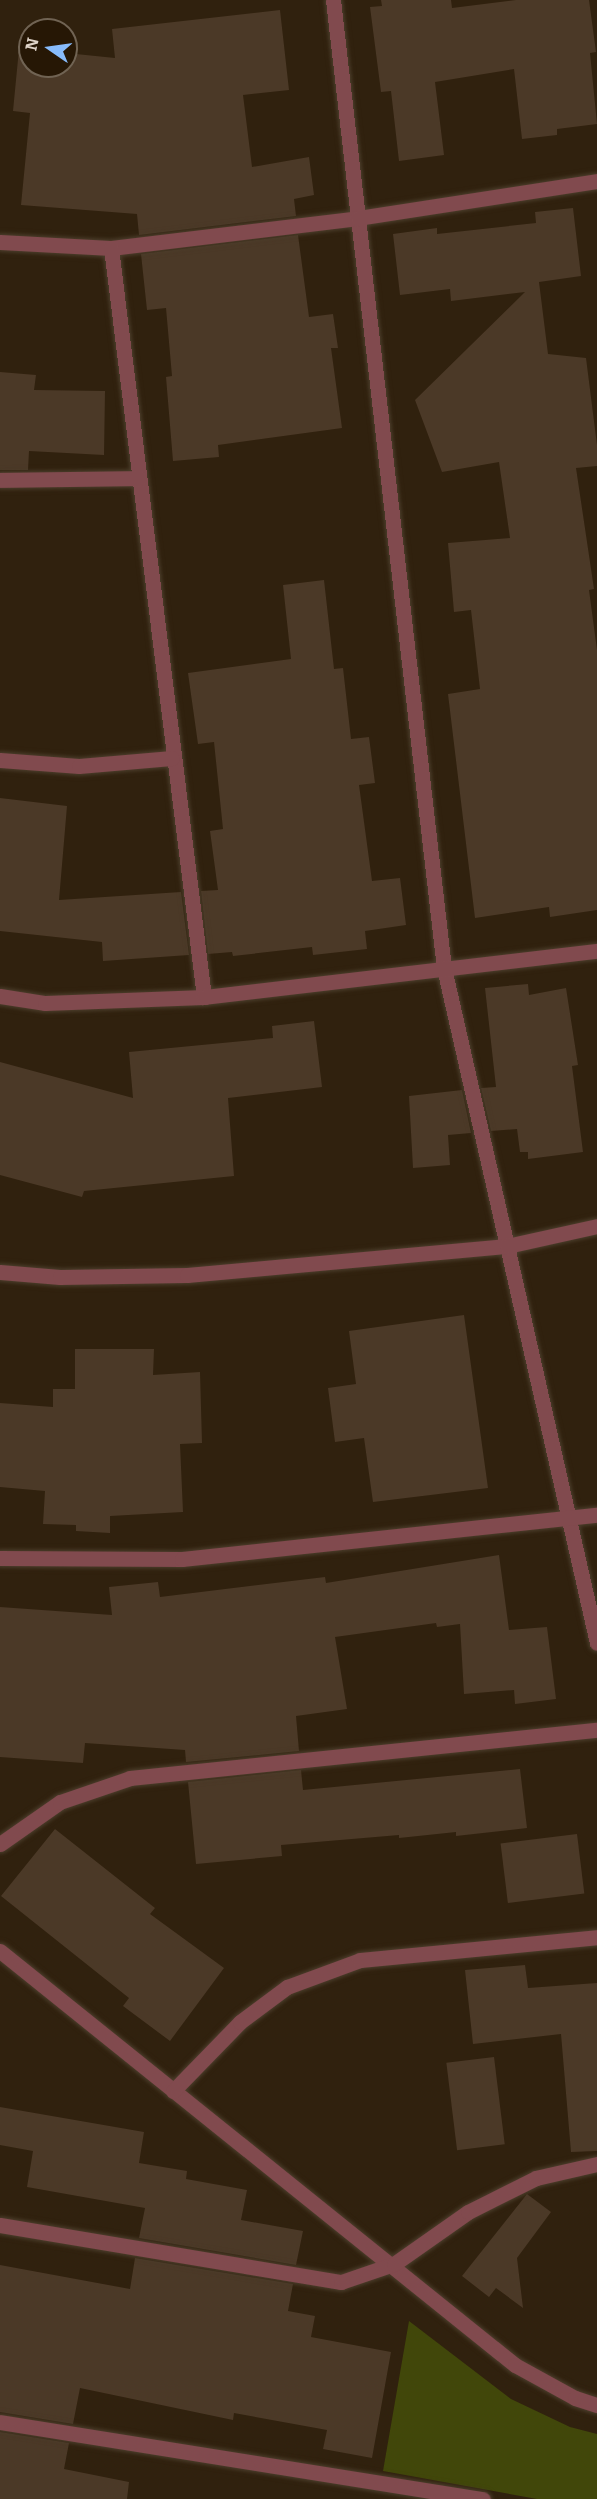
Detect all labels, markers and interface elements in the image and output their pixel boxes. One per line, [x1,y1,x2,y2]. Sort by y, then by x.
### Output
north arrow [18,18,78,78]
text: N [21,36,43,52]

